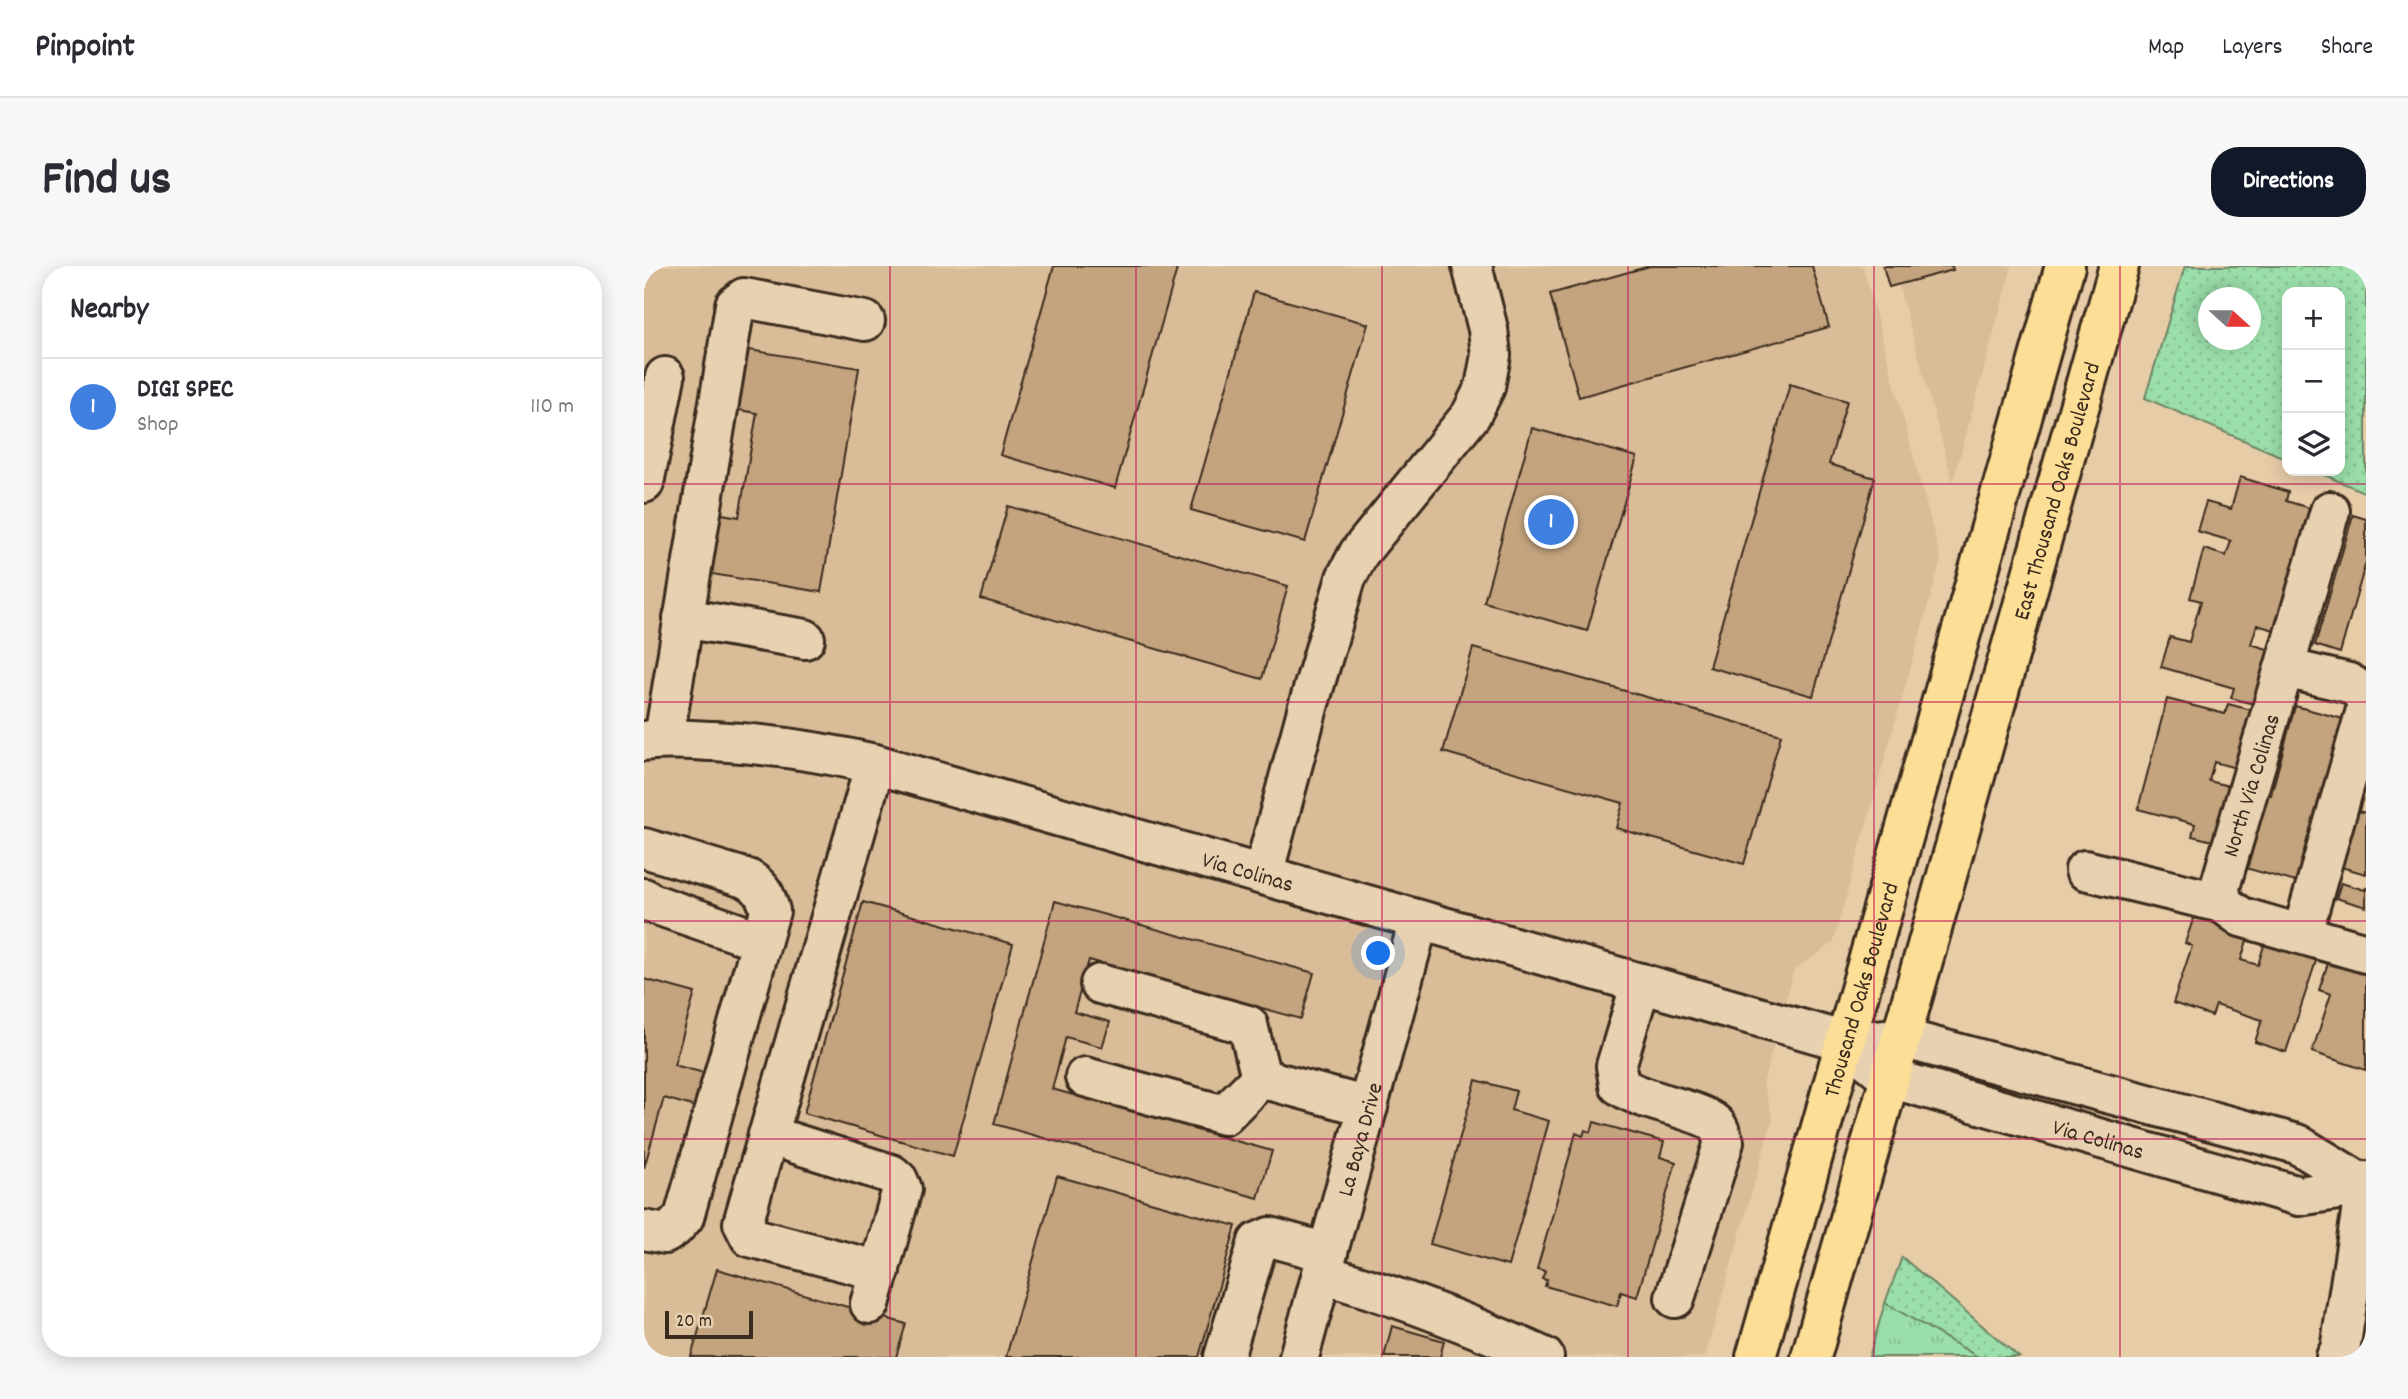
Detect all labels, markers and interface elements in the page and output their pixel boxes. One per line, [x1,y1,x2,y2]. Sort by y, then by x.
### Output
text: Pinpoint [35,25,135,72]
text: Map [2148,31,2184,65]
text: Layers [2222,31,2283,65]
text: Share [2321,31,2373,65]
text: Find us [42,147,171,217]
button: Directions [2211,147,2366,217]
north arrow [2198,287,2261,350]
map controls [2282,287,2345,476]
button: + [2282,287,2345,350]
text: Nearby [70,290,148,333]
button: − [2282,350,2345,413]
street label: East Thousand Oaks Boulevard [2007,359,2111,625]
text: DIGI SPEC [137,372,234,409]
text: 1 [90,391,96,424]
text: 110 m [530,391,574,424]
text: Shop [137,409,179,442]
button: layers [2282,413,2345,476]
pin: 1 [1528,496,1574,548]
street label: North Via Colinas [2216,710,2291,862]
street label: Via Colinas [1197,845,1297,903]
street label: Thousand Oaks Boulevard [1817,879,1910,1102]
your location [1361,936,1395,970]
street label: La Baya Drive [1331,1079,1394,1201]
street label: Via Colinas [2048,1113,2147,1170]
scale bar [665,1308,752,1340]
text: 20 m [676,1309,712,1336]

